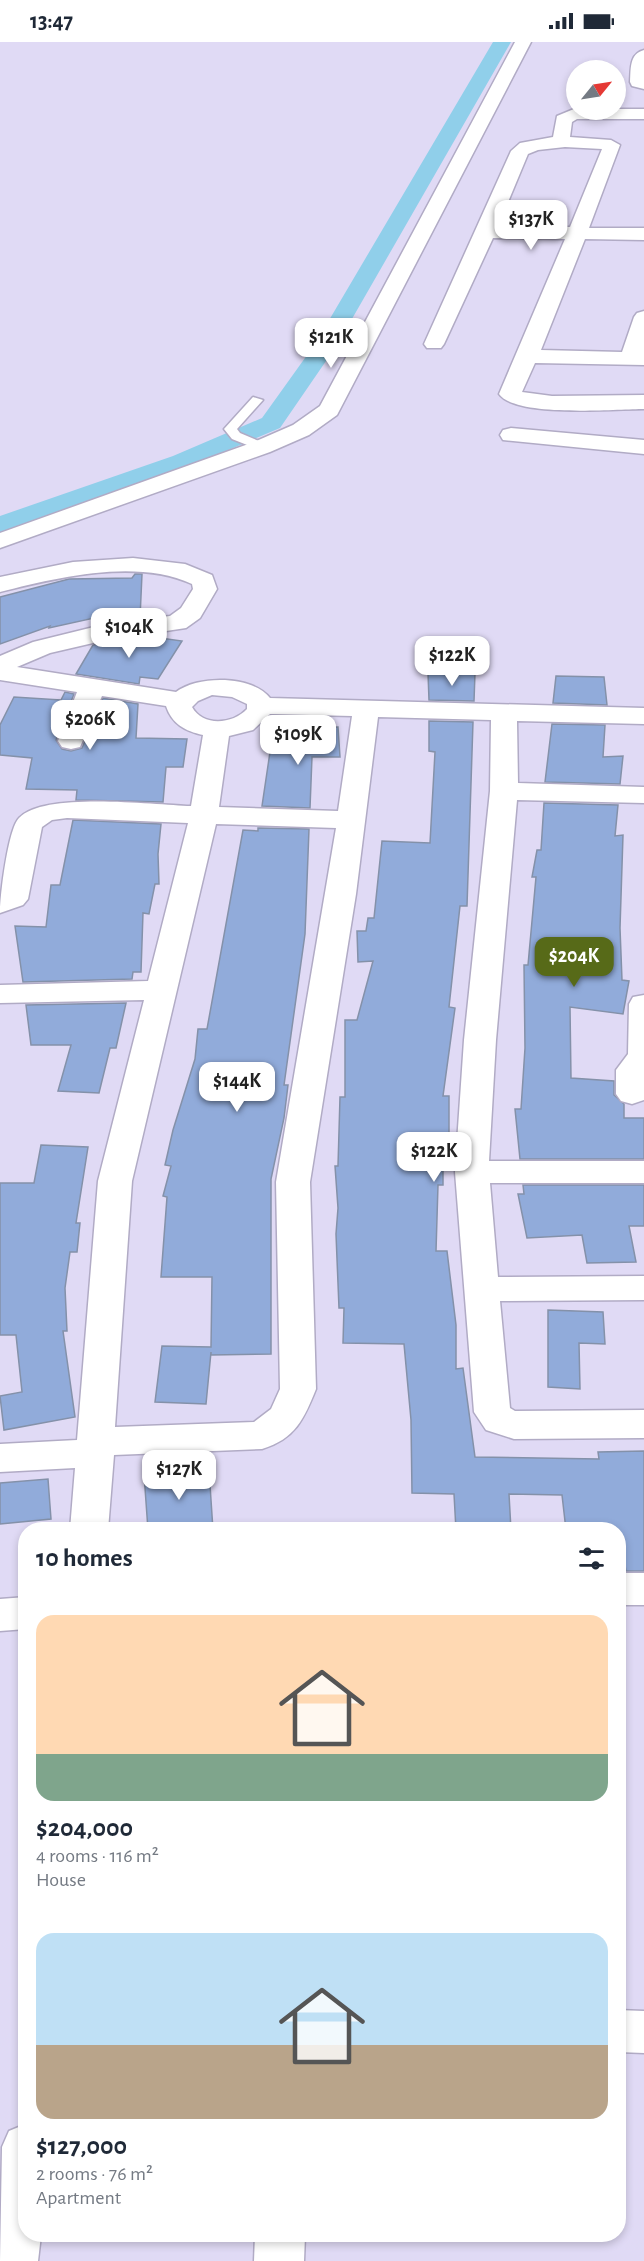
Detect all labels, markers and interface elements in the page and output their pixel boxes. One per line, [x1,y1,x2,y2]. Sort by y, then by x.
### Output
text: 13:47 [30,10,73,32]
north arrow [566,60,626,120]
map controls [566,60,626,120]
pin: $137K [489,200,573,251]
text: $137K [508,209,554,229]
pin: $121K [289,318,373,369]
text: $121K [309,327,353,347]
pin: $104K [87,608,171,659]
text: $104K [105,617,153,637]
pin: $122K [410,636,494,687]
text: $122K [429,645,475,665]
pin: $206K [48,700,132,751]
text: $206K [65,709,115,729]
pin: $109K [256,715,340,766]
text: $109K [274,724,322,744]
pin: $204K [532,937,616,988]
text: $204K [549,946,599,966]
pin: $144K [195,1062,279,1113]
text: $144K [213,1071,261,1091]
pin: $122K [392,1132,476,1183]
text: $122K [411,1141,457,1161]
pin: $127K [137,1450,221,1501]
text: $127K [156,1459,202,1479]
icon: filters [575,1542,608,1575]
text: 10 homes [36,1545,133,1571]
icon: home [268,1654,376,1762]
text: $204,000 [36,1815,133,1841]
text: 4 rooms · 116 m² [36,1846,159,1866]
text: House [36,1870,86,1890]
icon: home [268,1972,376,2080]
text: $127,000 [36,2133,127,2159]
text: 2 rooms · 76 m² [36,2164,153,2184]
text: Apartment [36,2188,121,2208]

